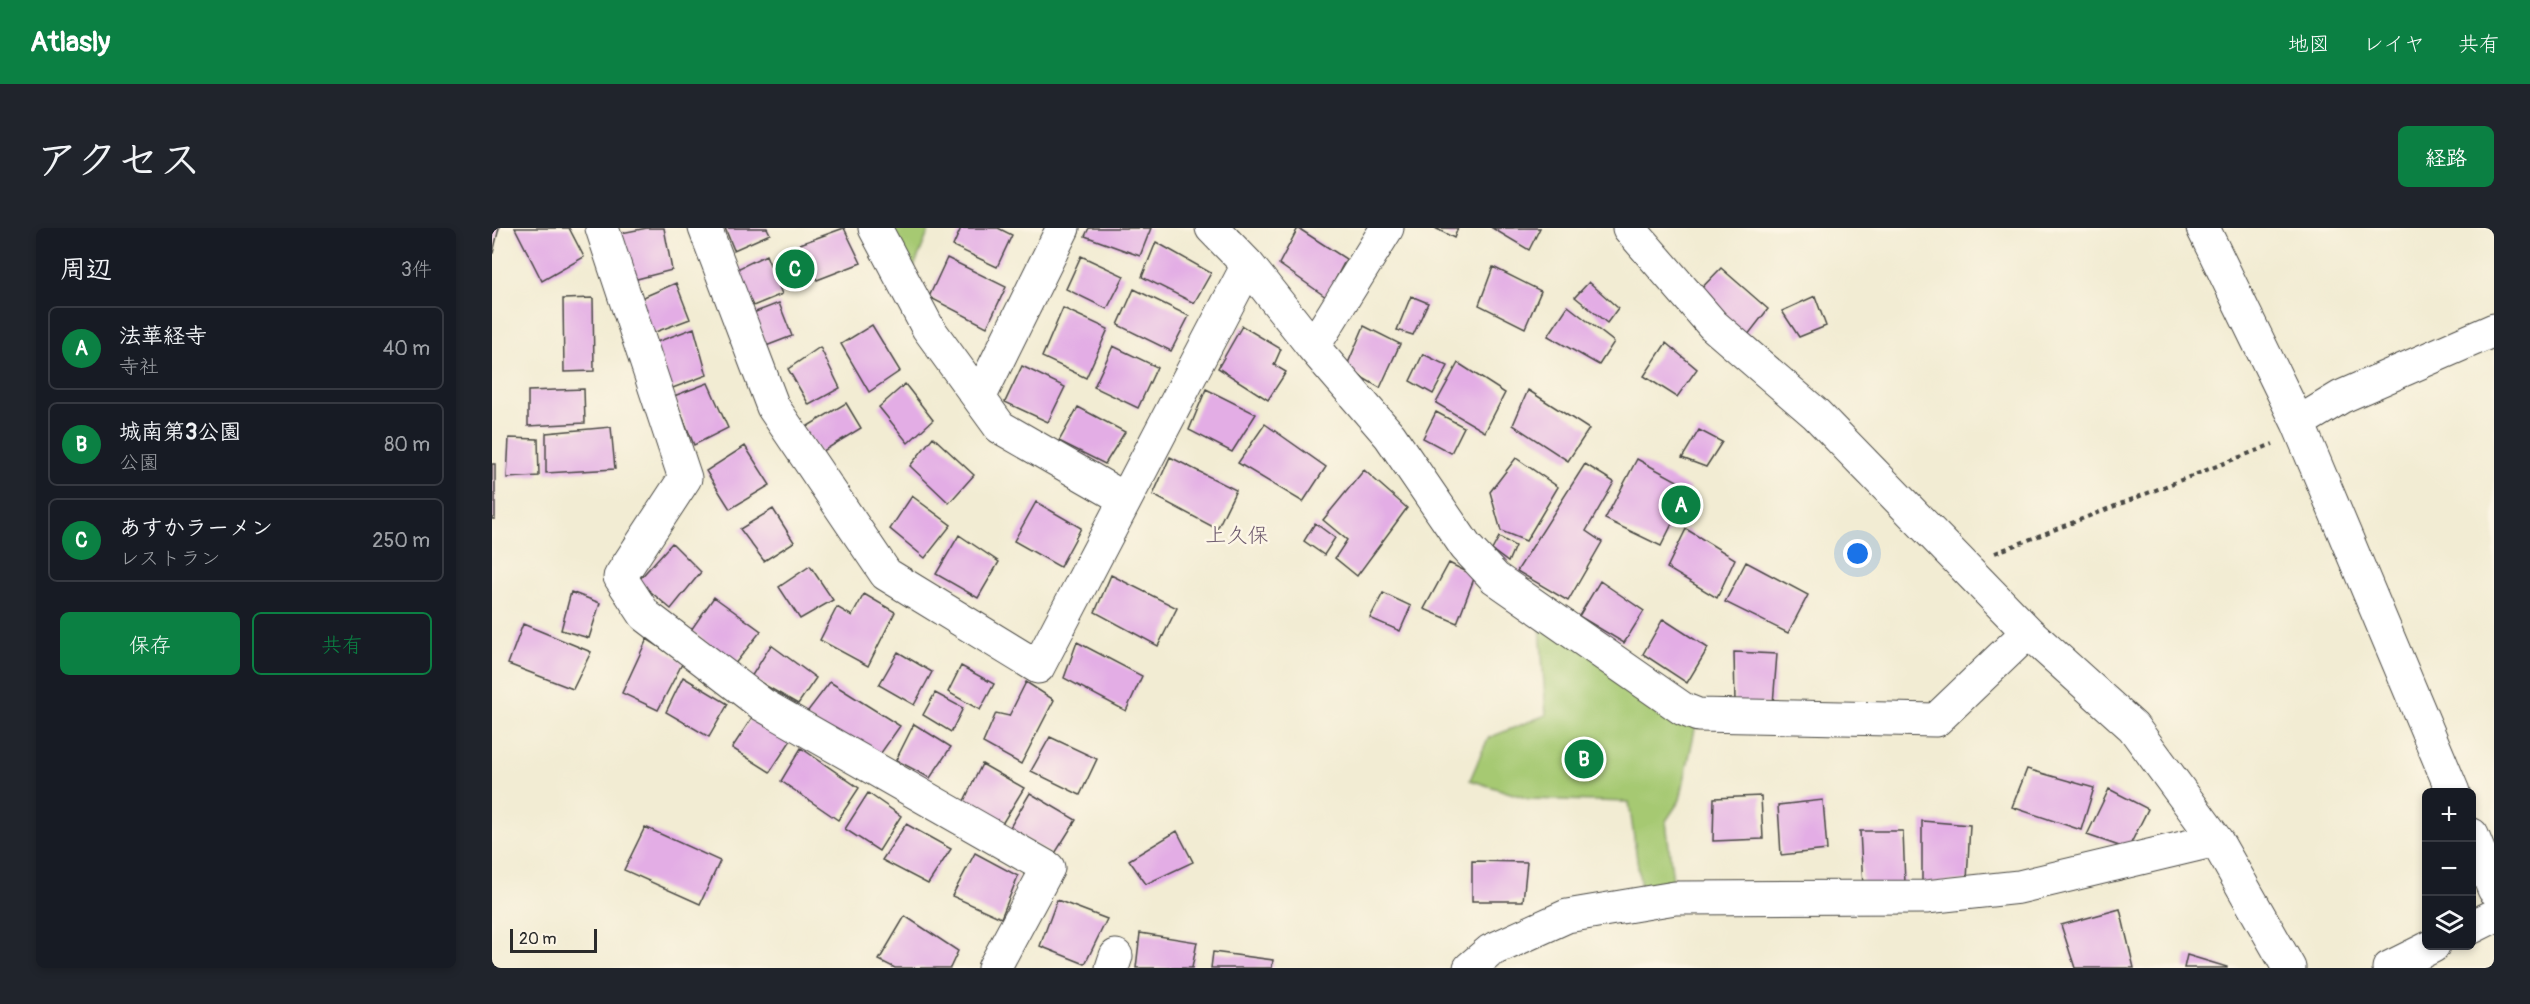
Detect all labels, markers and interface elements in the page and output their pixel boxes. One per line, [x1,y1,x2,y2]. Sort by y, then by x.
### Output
text: Atlasly [30,25,110,60]
text: 地図 [2288,31,2330,58]
text: レイヤ [2363,31,2425,58]
text: 共有 [2458,31,2500,58]
button: 経路 [2398,126,2494,187]
text: アクセス [36,135,201,187]
pin: C [776,246,814,291]
text: 周辺 [60,254,112,286]
text: 3件 [401,257,432,282]
text: 法華経寺 [119,322,207,350]
text: A [75,336,88,361]
text: 40 m [383,336,430,361]
text: 寺社 [119,354,159,379]
text: 城南第3公園 [119,418,241,446]
text: B [76,432,87,457]
text: 80 m [384,432,430,457]
text: 公園 [119,450,159,475]
pin: A [1662,482,1700,528]
text: あすかラーメン [119,514,273,542]
district label: 上久保 [1206,522,1269,549]
text: C [75,528,88,553]
text: 250 m [372,528,430,553]
your location [1843,539,1872,568]
text: レストラン [119,546,221,571]
button: 保存 [60,612,240,675]
button: 共有 [252,612,432,675]
pin: B [1564,736,1604,782]
map controls [2422,788,2476,950]
button: + [2422,788,2476,842]
button: − [2422,842,2476,896]
button: layers [2422,896,2476,950]
scale bar [510,926,597,954]
text: 20 m [519,929,557,949]

